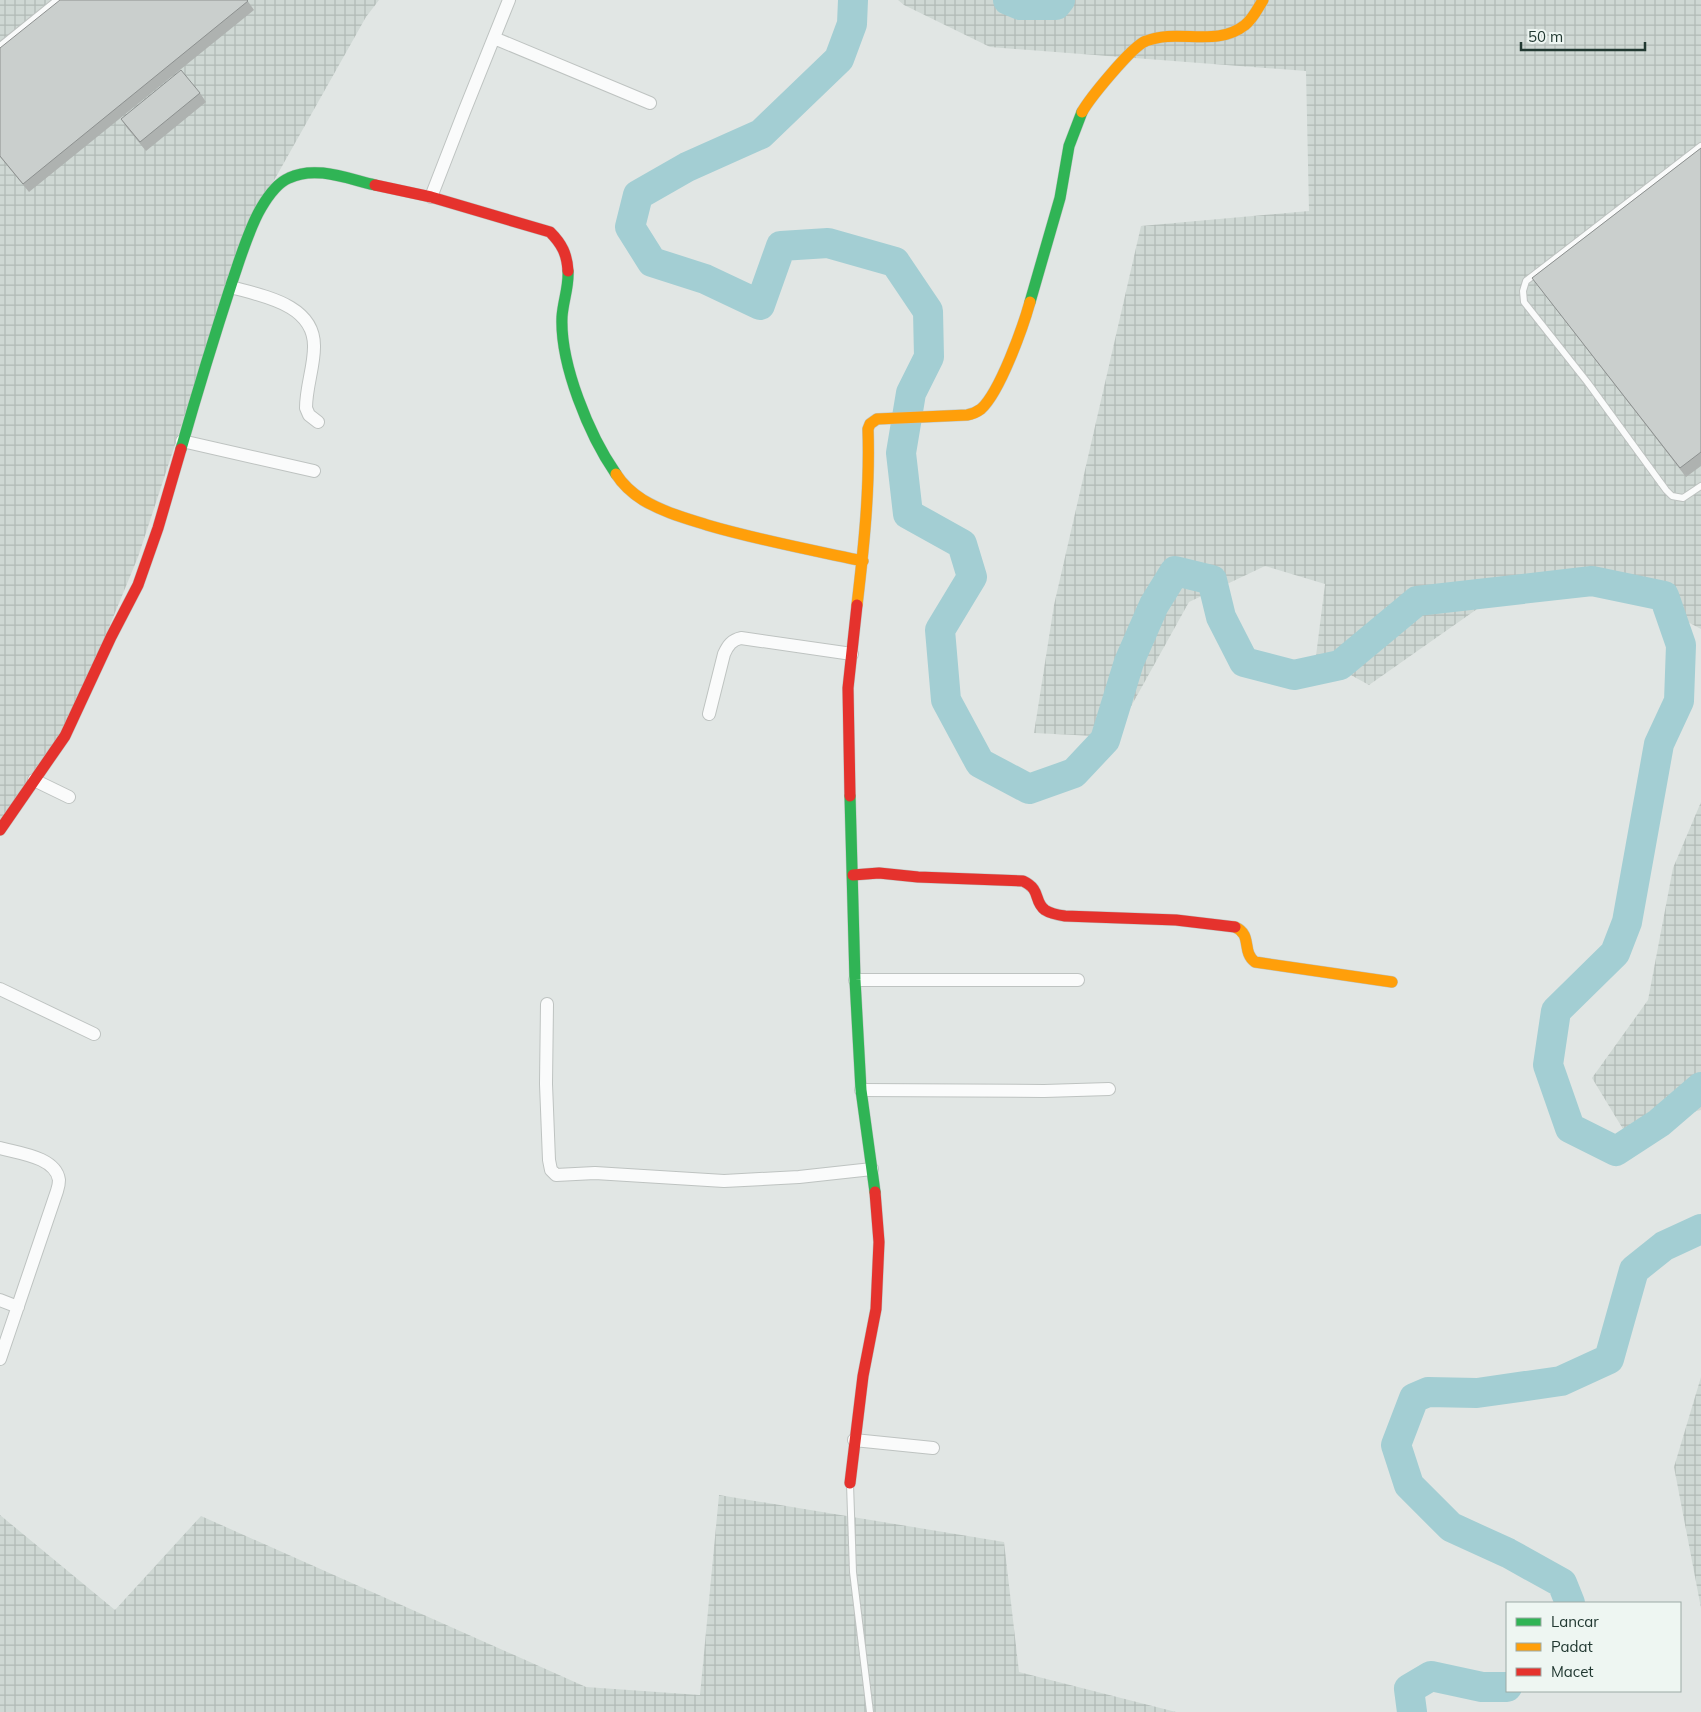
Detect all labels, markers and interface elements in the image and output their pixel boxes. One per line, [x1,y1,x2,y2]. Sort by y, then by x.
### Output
scale bar [1521,20,1645,52]
text: 50 m [1528,27,1563,46]
legend [1506,1602,1681,1692]
text: Lancar [1551,1612,1599,1631]
text: Padat [1551,1637,1593,1656]
text: Macet [1551,1662,1594,1681]

